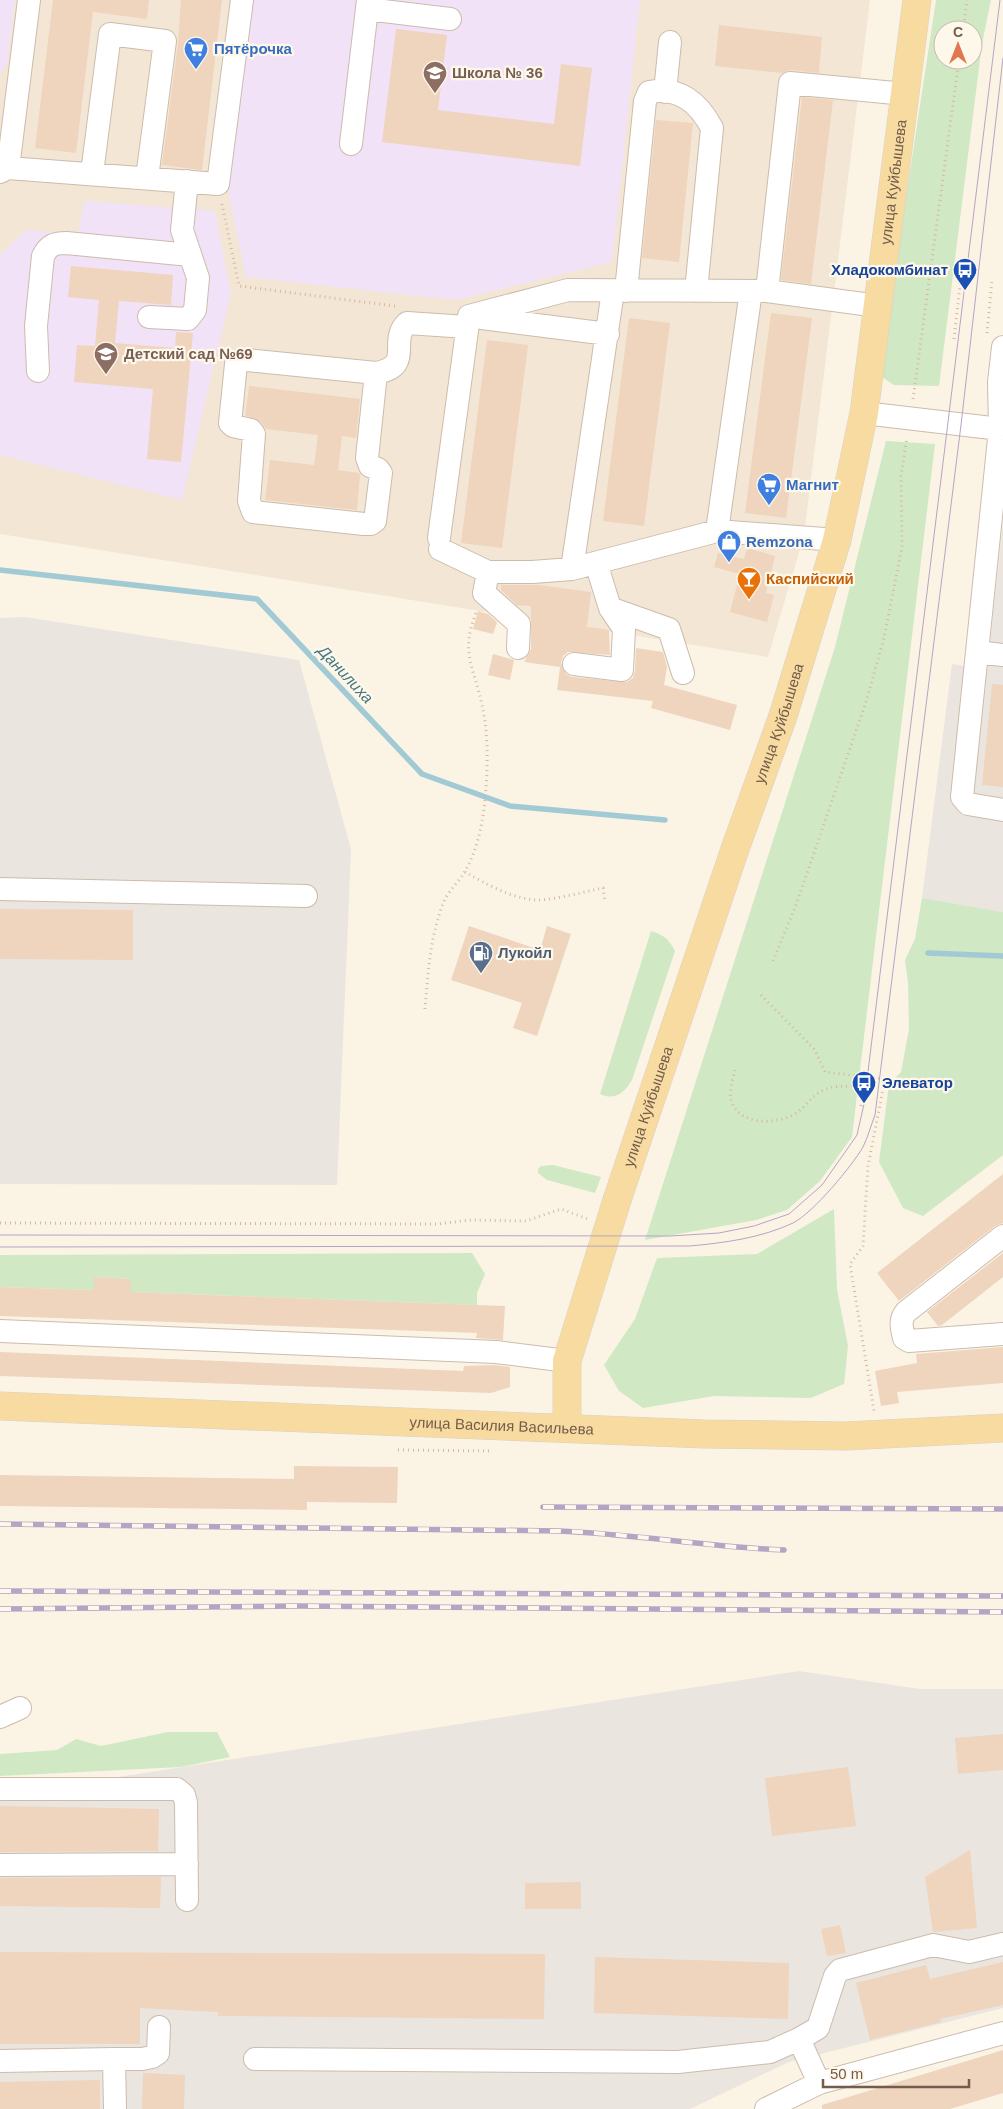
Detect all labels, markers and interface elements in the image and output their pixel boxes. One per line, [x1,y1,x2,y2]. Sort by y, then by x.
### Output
north arrow [933,20,983,70]
text: С [953,24,963,40]
supermarket icon: Пятёрочка [183,36,209,70]
place label: Пятёрочка [214,40,292,57]
school or university icon: Школа № 36 [422,60,448,94]
place label: Школа № 36 [452,64,543,81]
street label: улица Куйбышева [877,118,910,246]
bus stop icon: Хладокомбинат [952,257,978,291]
place label: Хладокомбинат [831,261,948,278]
school or university icon: Детский сад №69 [93,341,119,375]
place label: Детский сад №69 [124,345,253,362]
supermarket icon: Магнит [756,472,782,506]
place label: Магнит [786,476,839,493]
shop icon: Remzona [716,529,742,563]
place label: Remzona [746,533,813,550]
bar icon: Каспийский [736,566,762,600]
place label: Каспийский [766,570,854,587]
water label: Данилиха [313,641,377,707]
street label: улица Куйбышева [750,660,807,786]
fuel station icon: Лукойл [468,940,494,974]
place label: Лукойл [498,944,552,961]
street label: улица Куйбышева [620,1044,676,1169]
bus stop icon: Элеватор [851,1070,877,1104]
place label: Элеватор [882,1074,953,1091]
street label: улица Василия Васильева [409,1413,595,1438]
scale bar [823,2056,969,2088]
text: 50 m [830,2065,863,2082]

